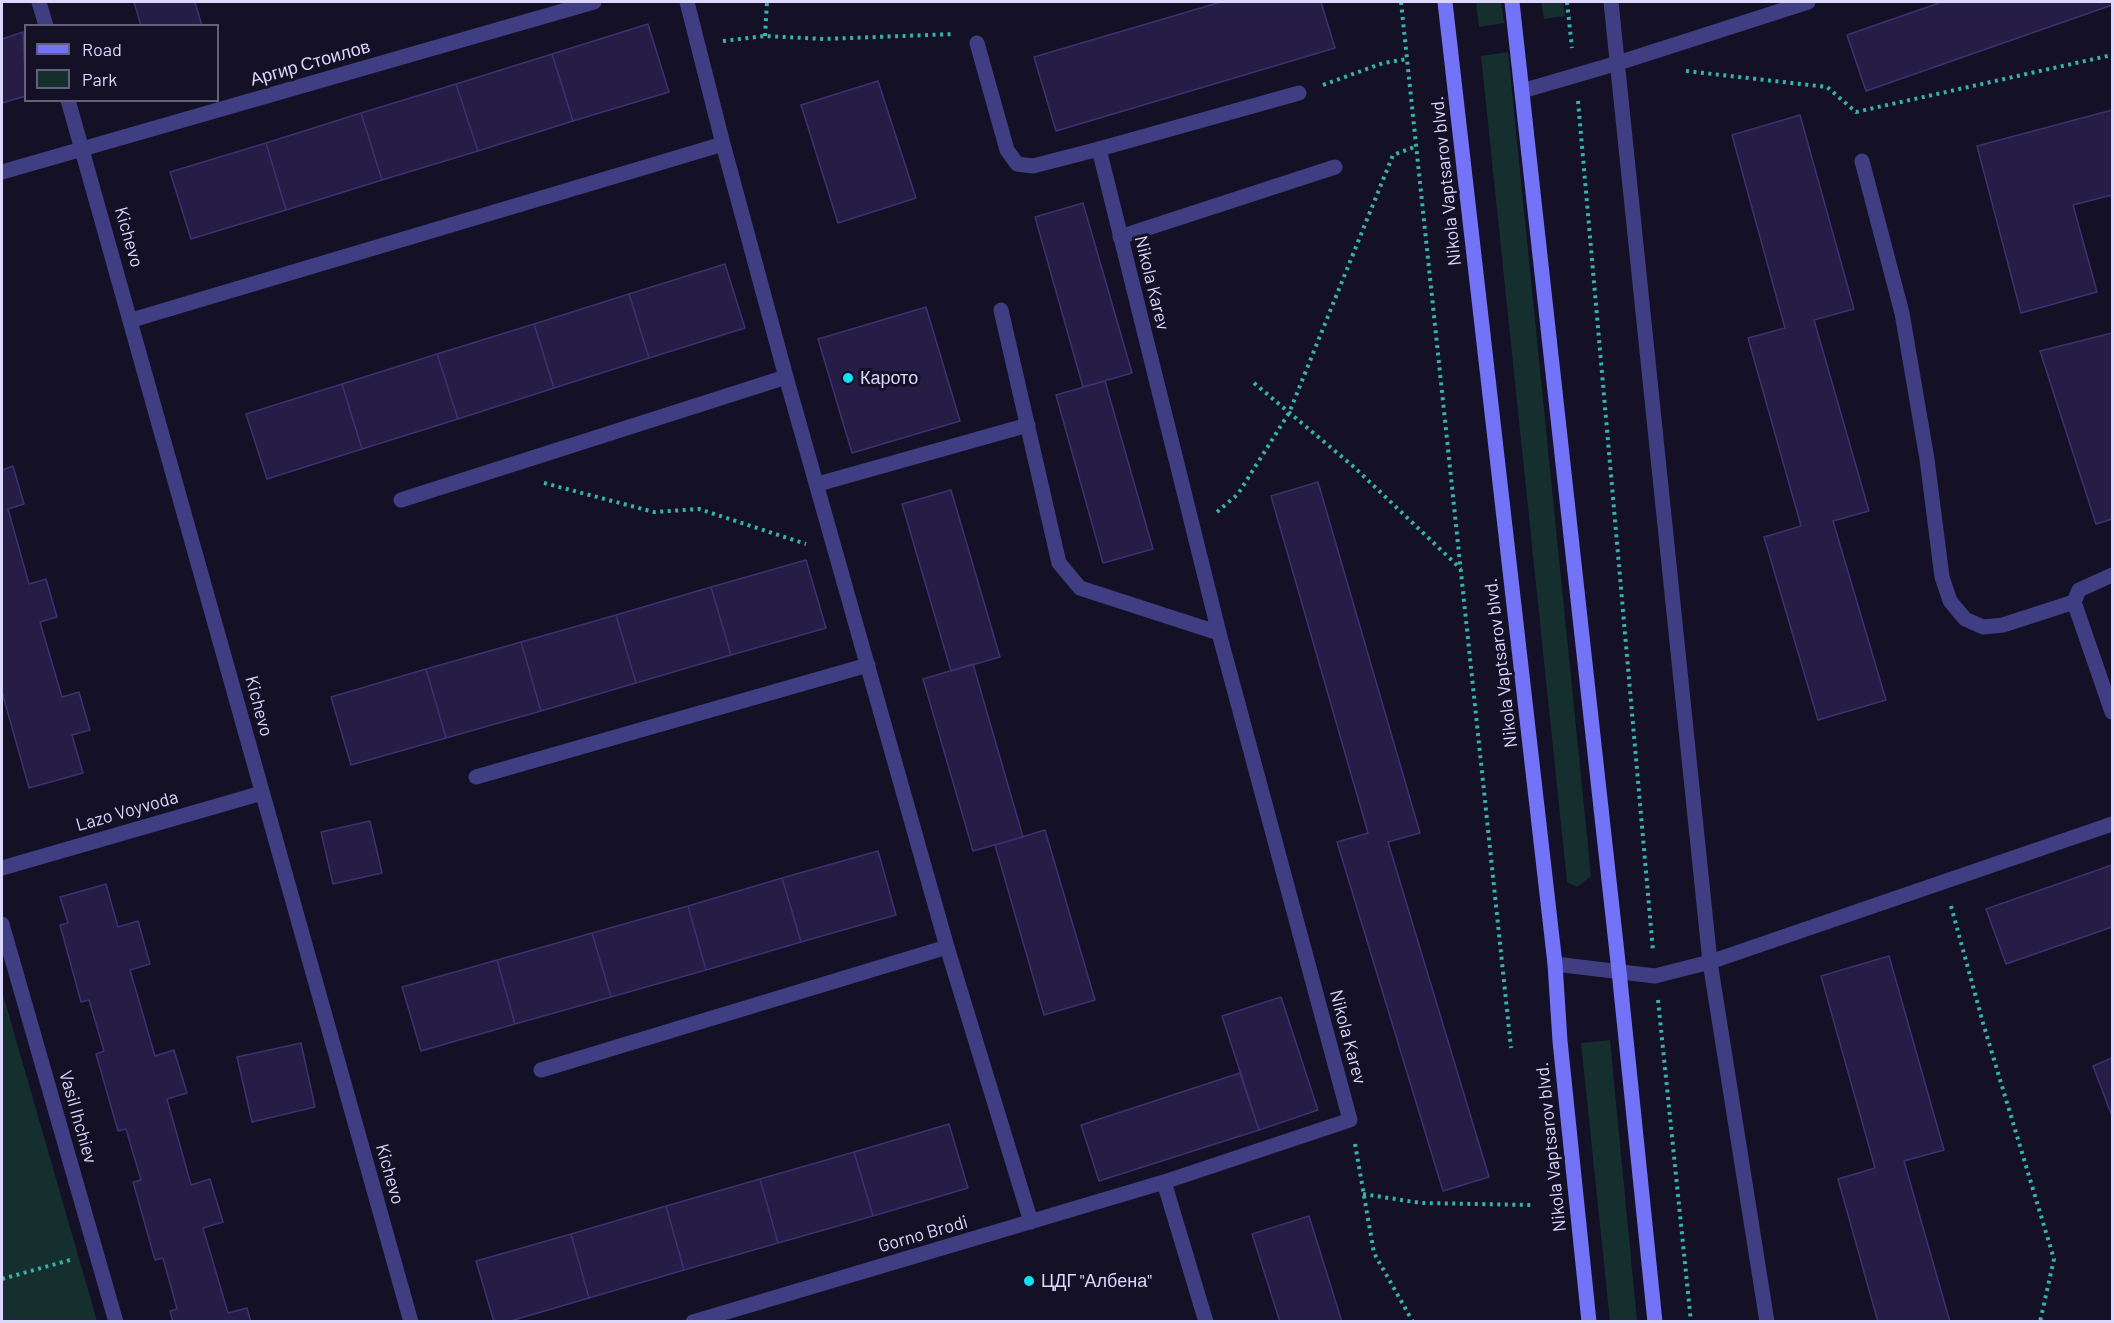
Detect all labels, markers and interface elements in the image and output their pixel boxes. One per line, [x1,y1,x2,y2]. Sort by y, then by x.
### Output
legend [24,24,219,102]
street label: Аргир Стоилов [248,36,372,90]
text: Road [82,38,122,60]
text: Park [82,68,117,90]
street label: Nikola Vaptsarov blvd. [1426,95,1466,267]
street label: Kichevo [110,204,148,270]
street label: Nikola Karev [1130,233,1174,333]
place label: Карото [860,367,918,389]
marker: Карото [841,371,855,385]
street label: Nikola Vaptsarov blvd. [1480,577,1522,749]
street label: Kichevo [241,673,277,739]
street label: Lazo Voyvoda [73,786,181,836]
street label: Nikola Karev [1325,987,1371,1087]
street label: Nikola Vaptsarov blvd. [1531,1061,1571,1233]
street label: Vasil Ihchiev [54,1068,102,1166]
street label: Kichevo [371,1141,409,1207]
street label: Gorno Brodi [876,1211,970,1257]
place label: ЦДГ "Албена" [1041,1270,1152,1292]
marker: ЦДГ "Албена" [1022,1274,1036,1288]

